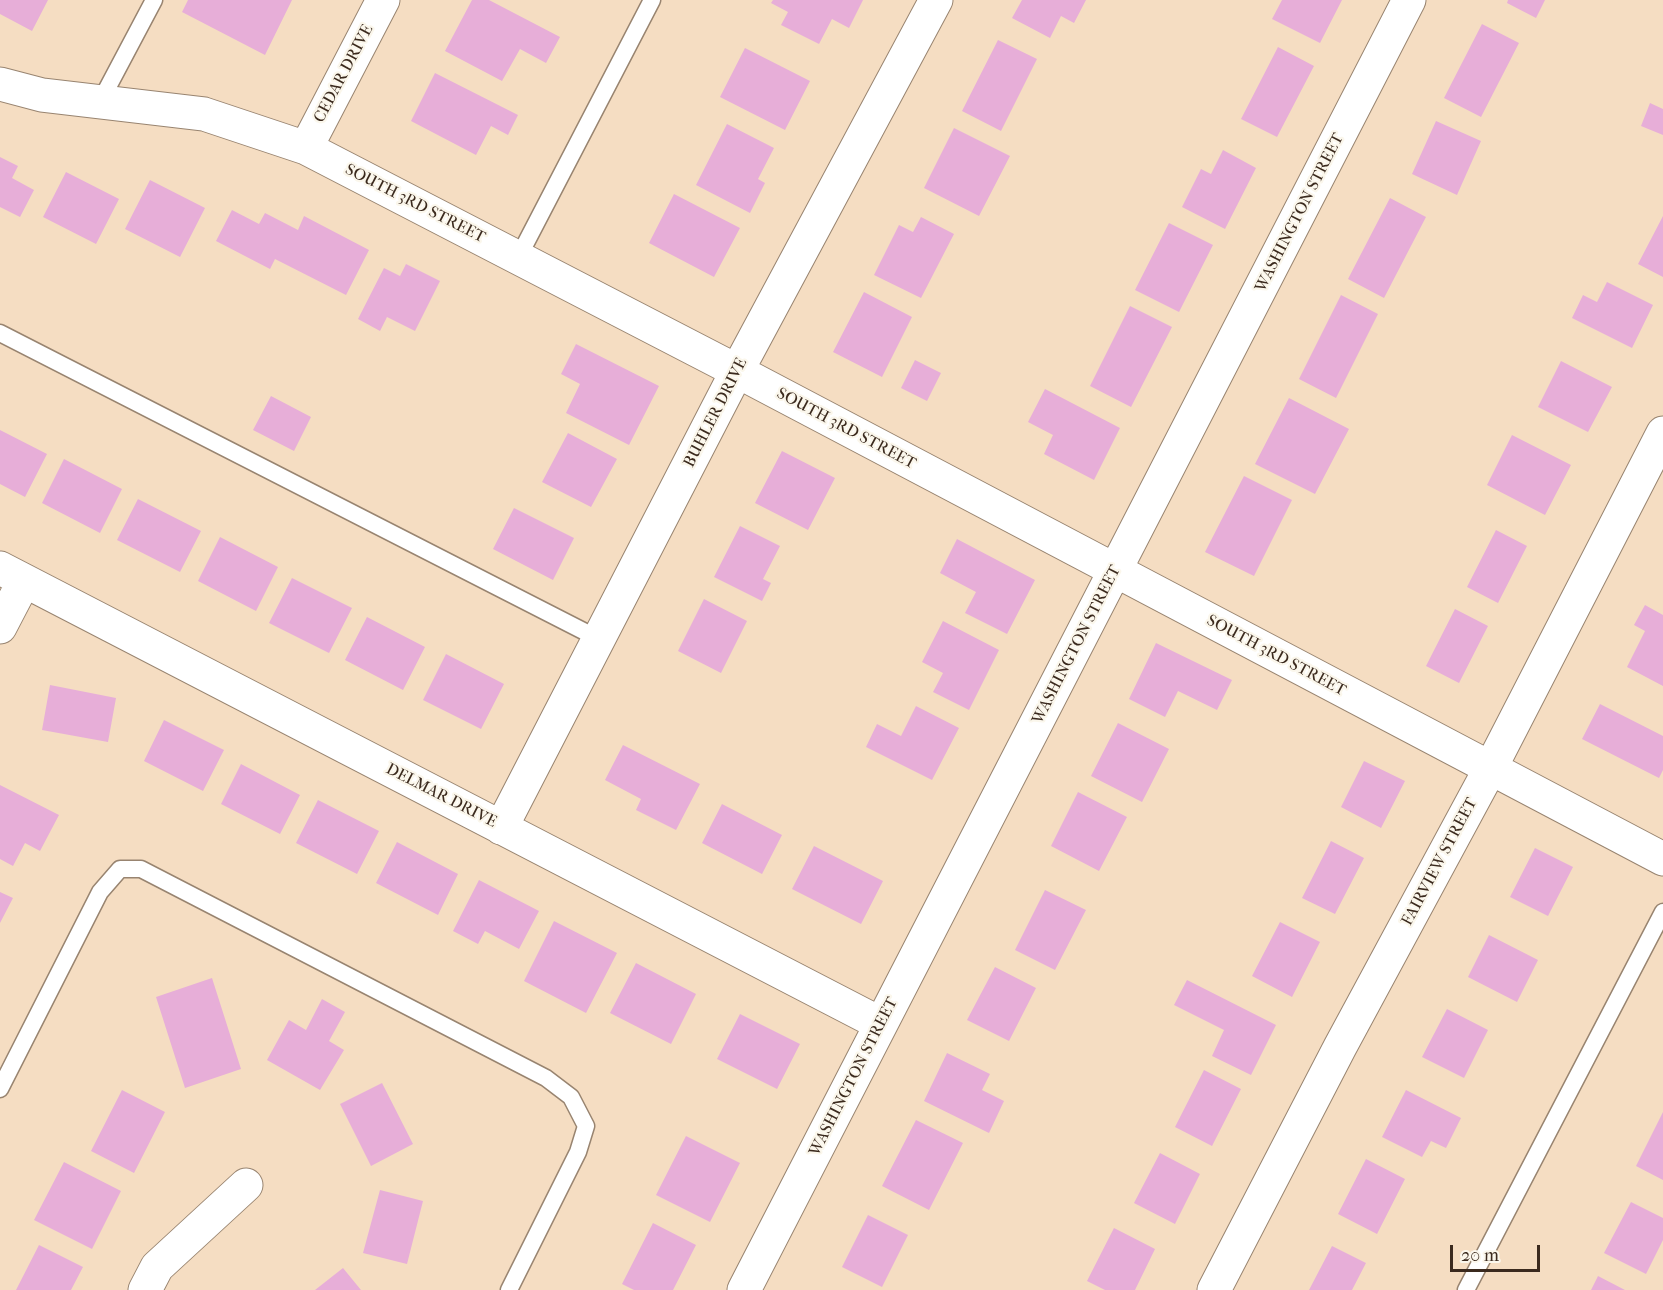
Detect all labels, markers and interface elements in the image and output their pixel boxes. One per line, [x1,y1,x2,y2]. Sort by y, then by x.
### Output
street label: CEDAR DRIVE [310,22,378,126]
street label: WASHINGTON STREET [1252,131,1348,295]
street label: SOUTH 3RD STREET [342,160,488,248]
street label: BUHLER DRIVE [680,355,752,471]
street label: SOUTH 3RD STREET [773,384,919,474]
street label: WASHINGTON STREET [1029,563,1125,727]
street label: SOUTH 3RD STREET [1203,611,1349,701]
street label: DELMAR DRIVE [382,760,500,832]
street label: FAIRVIEW STREET [1398,795,1482,929]
street label: WASHINGTON STREET [806,995,902,1159]
scale bar [1453,1233,1543,1271]
text: 20 m [1461,1245,1499,1266]

